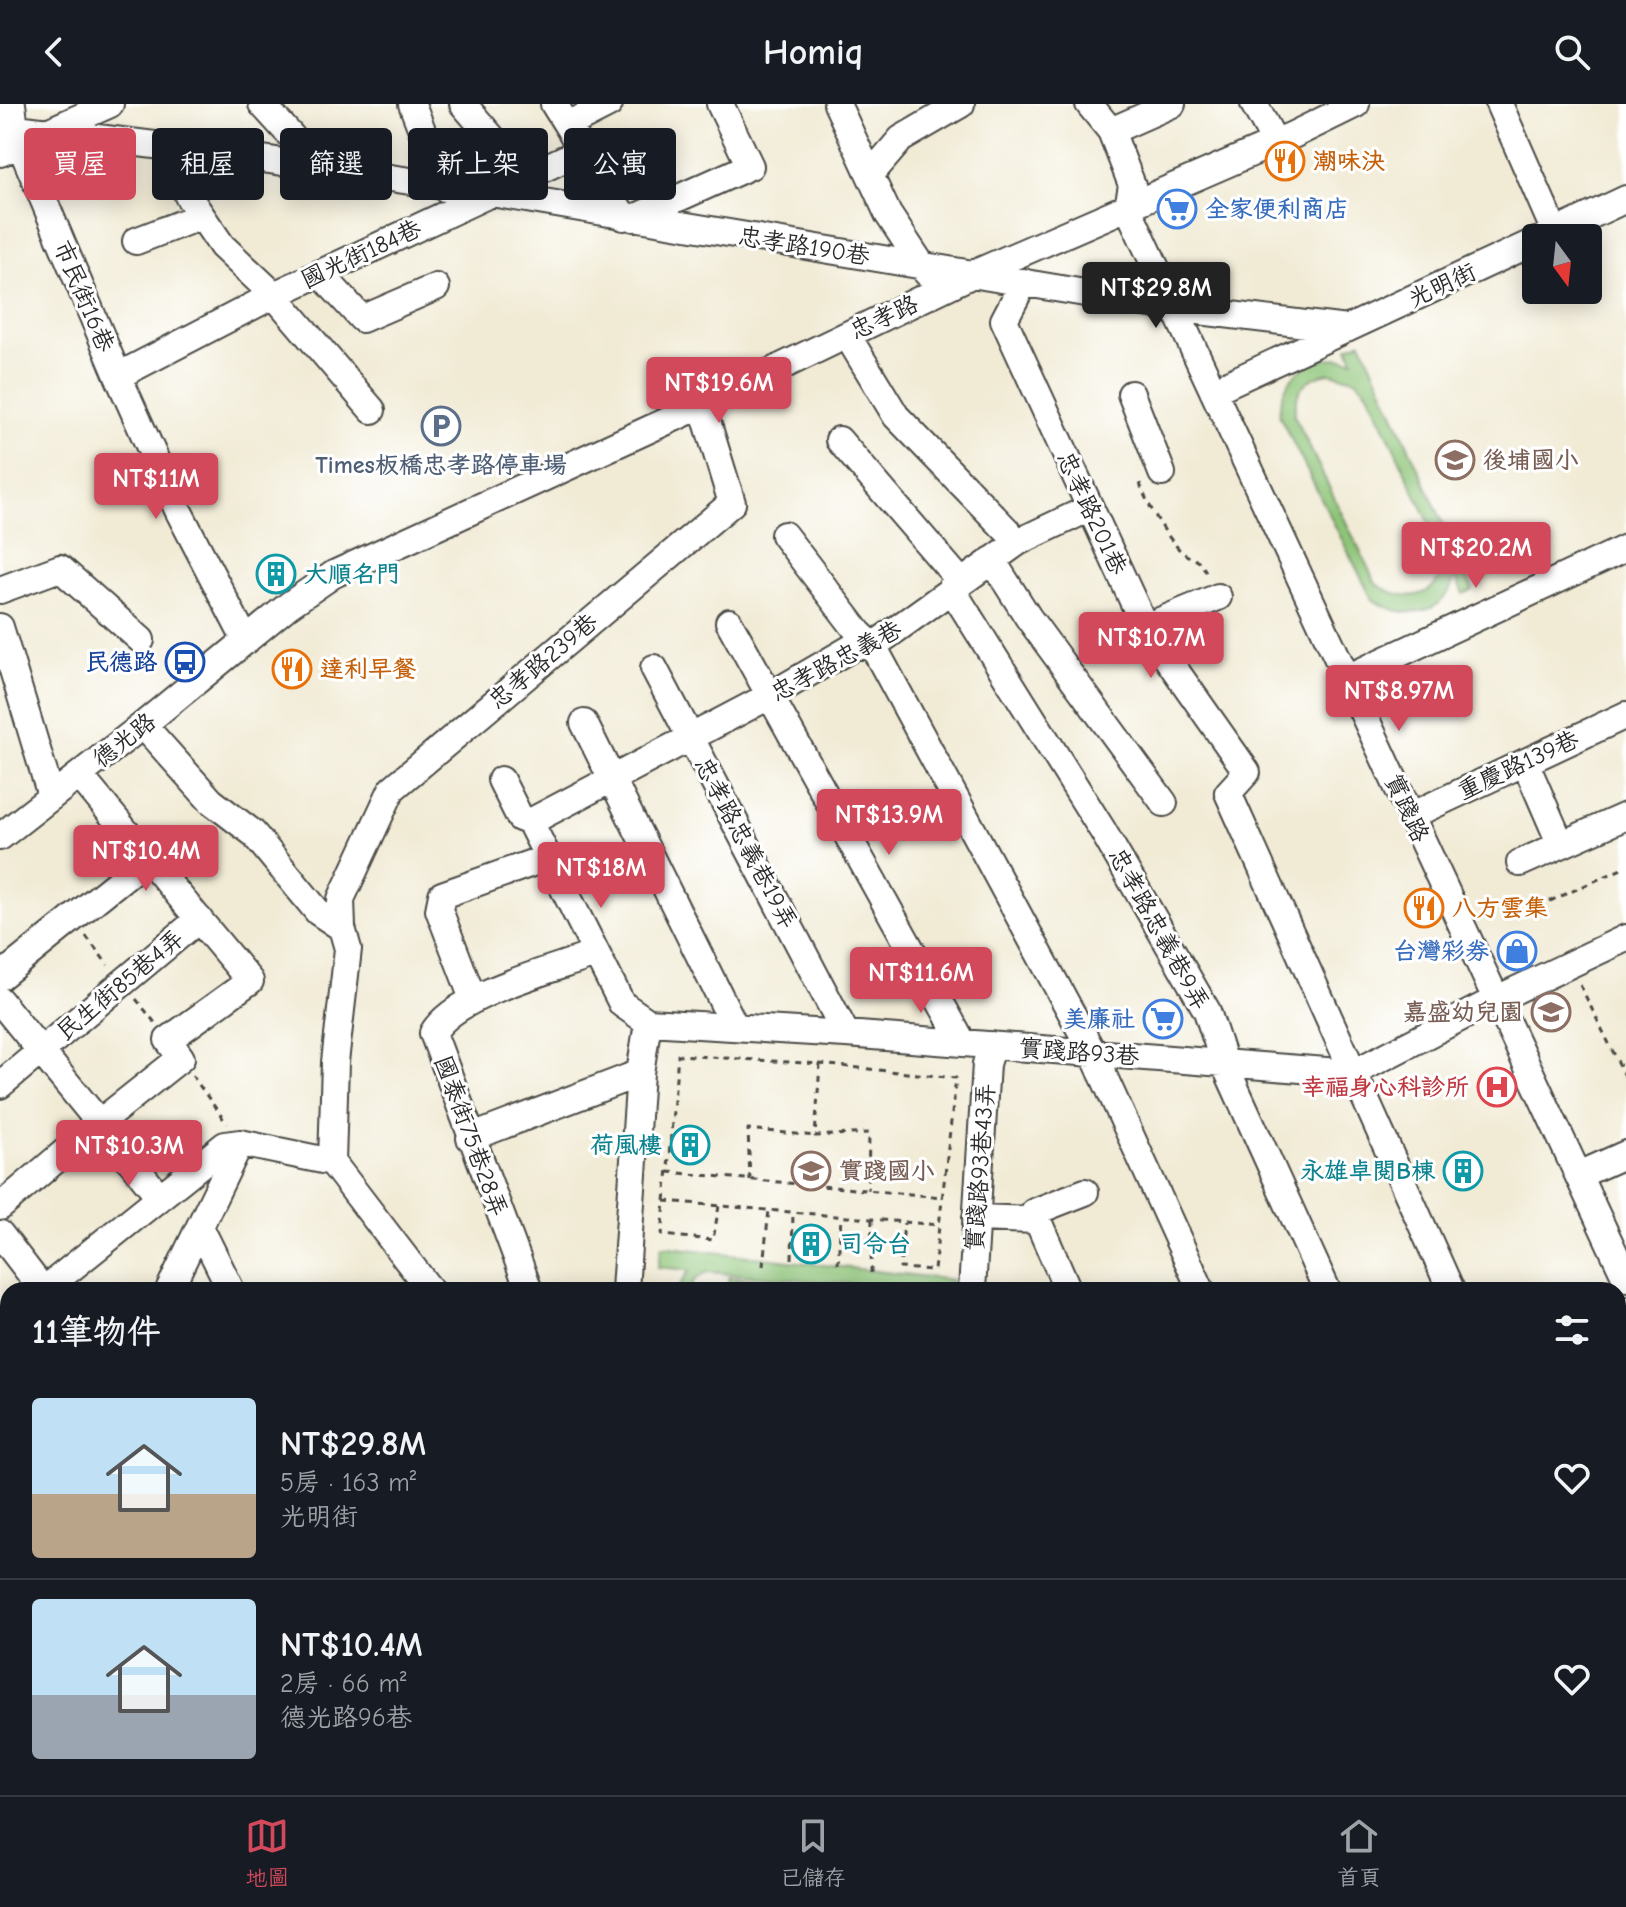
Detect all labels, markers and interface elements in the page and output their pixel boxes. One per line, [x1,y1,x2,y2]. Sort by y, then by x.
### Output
icon: back [32,30,76,74]
icon: search [1550,30,1594,74]
text: Homiq [763,32,863,73]
chip: 買屋 [24,128,136,200]
chip: 租屋 [152,128,264,200]
chip: 篩選 [280,128,392,200]
chip: 新上架 [408,128,548,200]
chip: 公寓 [564,128,676,200]
restaurant icon: 潮味決 [1264,140,1306,182]
place label: 潮味決 [1313,147,1385,175]
supermarket icon: 全家便利商店 [1156,188,1198,230]
place label: 全家便利商店 [1205,195,1349,223]
street label: 國光街184巷 [296,214,426,294]
street label: 忠孝路190巷 [736,222,872,270]
north arrow [1522,224,1602,304]
map controls [1522,224,1602,304]
street label: 市民街16巷 [48,236,120,356]
street label: 光明街 [1403,257,1481,313]
pin: NT$29.8M [1073,262,1239,330]
text: NT$29.8M [1100,273,1212,303]
street label: 忠孝路 [845,289,923,345]
pin: NT$19.6M [636,357,802,425]
text: NT$19.6M [664,368,774,398]
parking icon: Times板橋忠孝路停車場 [420,405,462,447]
school or university icon: 後埔國小 [1434,439,1476,481]
place label: 後埔國小 [1483,446,1579,474]
street label: 忠孝路201巷 [1051,447,1133,579]
place label: Times板橋忠孝路停車場 [315,451,567,479]
pin: NT$11M [91,453,221,521]
text: NT$11M [112,464,200,494]
pin: NT$20.2M [1393,522,1559,590]
text: NT$20.2M [1420,533,1532,563]
building icon: 大順名門 [255,553,297,595]
place label: 大順名門 [304,560,400,588]
street label: 忠孝路239巷 [483,607,603,715]
pin: NT$10.7M [1068,612,1234,680]
street label: 忠孝路忠義巷 [766,615,906,707]
text: NT$10.7M [1097,623,1205,653]
bus stop icon: 民德路 [164,641,206,683]
place label: 民德路 [85,648,158,676]
restaurant icon: 達利早餐 [271,648,313,690]
place label: 達利早餐 [320,655,416,683]
pin: NT$8.97M [1316,665,1482,733]
text: NT$8.97M [1344,676,1454,706]
street label: 德光路 [87,707,161,773]
street label: 重慶路139巷 [1453,725,1583,805]
street label: 忠孝路忠義巷19弄 [689,752,803,934]
street label: 實踐路 [1379,769,1435,847]
pin: NT$13.9M [806,789,972,857]
text: NT$13.9M [835,800,943,830]
pin: NT$10.4M [63,825,229,893]
text: NT$10.4M [91,836,201,866]
pin: NT$18M [536,842,666,910]
street label: 忠孝路忠義巷9弄 [1103,843,1215,1015]
text: NT$18M [556,853,646,883]
restaurant icon: 八方雲集 [1403,887,1445,929]
place label: 八方雲集 [1452,894,1548,922]
street label: 民生街85巷4弄 [51,924,189,1046]
shop icon: 台灣彩券 [1496,930,1538,972]
place label: 台灣彩券 [1393,937,1489,965]
pin: NT$11.6M [838,947,1004,1015]
text: NT$11.6M [868,958,974,988]
school or university icon: 嘉盛幼兒園 [1530,991,1572,1033]
supermarket icon: 美廉社 [1142,998,1184,1040]
place label: 嘉盛幼兒園 [1403,998,1523,1026]
place label: 美廉社 [1063,1005,1135,1033]
street label: 實踐路93巷 [1018,1034,1140,1070]
street label: 國泰街75巷28弄 [429,1052,513,1220]
hospital icon: 幸福身心科診所 [1476,1066,1518,1108]
place label: 幸福身心科診所 [1301,1073,1469,1101]
street label: 實踐路93巷43弄 [960,1082,1000,1252]
pin: NT$10.3M [46,1120,212,1188]
building icon: 荷風樓 [669,1124,711,1166]
text: NT$10.3M [74,1131,184,1161]
place label: 荷風樓 [590,1131,662,1159]
school or university icon: 實踐國小 [790,1150,832,1192]
building icon: 永雄卓閱B棟 [1442,1150,1484,1192]
place label: 實踐國小 [839,1157,935,1185]
place label: 永雄卓閱B棟 [1300,1157,1436,1185]
building icon: 司令台 [790,1223,832,1265]
place label: 司令台 [839,1230,911,1258]
icon: filters [1550,1308,1594,1352]
text: 11筆物件 [32,1312,161,1352]
text: NT$29.8M [280,1424,426,1464]
icon: home [96,1430,192,1526]
icon: heart [1550,1456,1594,1500]
text: 5房 · 163 m² [280,1468,416,1498]
text: 光明街 [280,1502,358,1532]
text: NT$10.4M [280,1625,423,1665]
icon: home [96,1631,192,1727]
icon: heart [1550,1657,1594,1701]
text: 2房 · 66 m² [280,1669,406,1699]
text: 德光路96巷 [280,1703,412,1733]
tab: 地圖 [245,1814,289,1891]
tab: 已儲存 [780,1814,846,1891]
tab: 首頁 [1337,1814,1381,1891]

